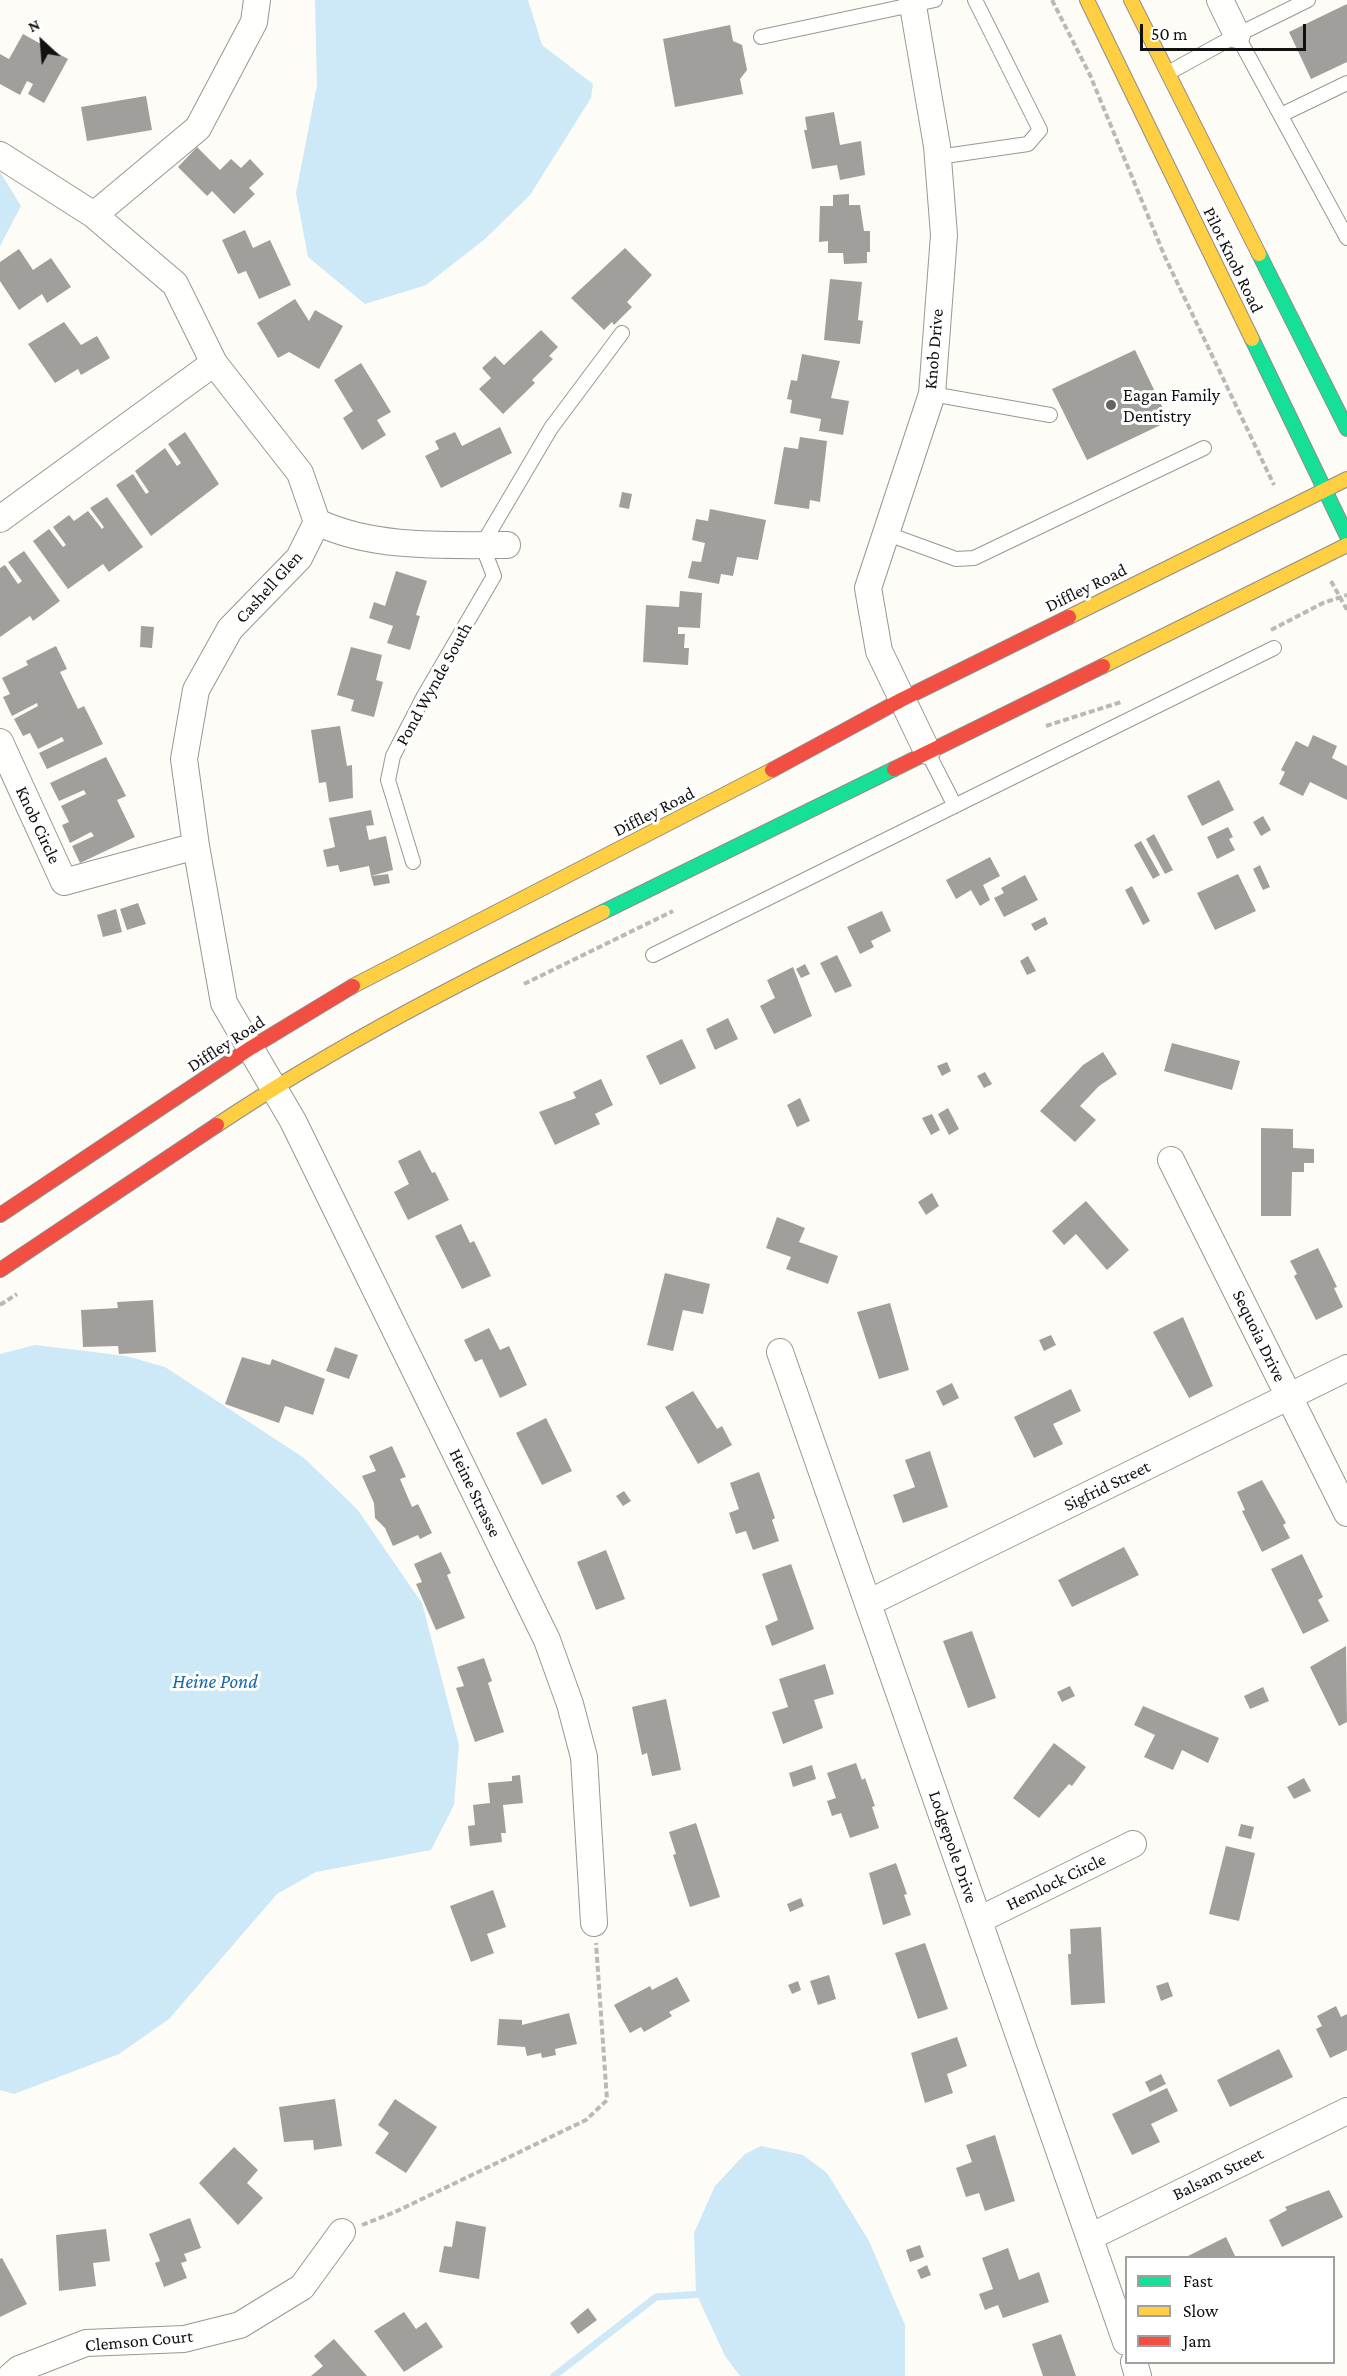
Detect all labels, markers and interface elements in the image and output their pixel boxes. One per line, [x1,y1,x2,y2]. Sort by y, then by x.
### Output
north arrow [12,12,72,72]
scale bar [1143,12,1310,50]
text: N [25,15,43,35]
text: 50 m [1151,24,1188,44]
street label: Pilot Knob Road [1198,204,1268,316]
street label: Knob Drive [920,308,948,390]
place label: Eagan Family Dentistry [1123,384,1220,426]
marker: Eagan Family Dentistry [1104,398,1118,412]
street label: Cashell Glen [231,546,307,628]
street label: Diffley Road [1042,559,1130,617]
street label: Pond Wynde South [391,619,477,749]
street label: Diffley Road [610,782,698,842]
street label: Knob Circle [11,783,65,867]
street label: Diffley Road [183,1011,269,1077]
street label: Sequoia Drive [1227,1287,1291,1385]
street label: Heine Strasse [444,1445,506,1541]
street label: Sigfrid Street [1060,1456,1154,1516]
water label: Heine Pond [172,1670,258,1694]
street label: Lodgepole Drive [924,1788,982,1906]
street label: Hemlock Circle [1002,1848,1110,1916]
street label: Balsam Street [1169,2143,1267,2205]
legend [1125,2256,1335,2364]
text: Fast [1183,2271,1213,2291]
text: Slow [1183,2301,1218,2321]
street label: Clemson Court [84,2326,194,2356]
text: Jam [1183,2331,1211,2351]

